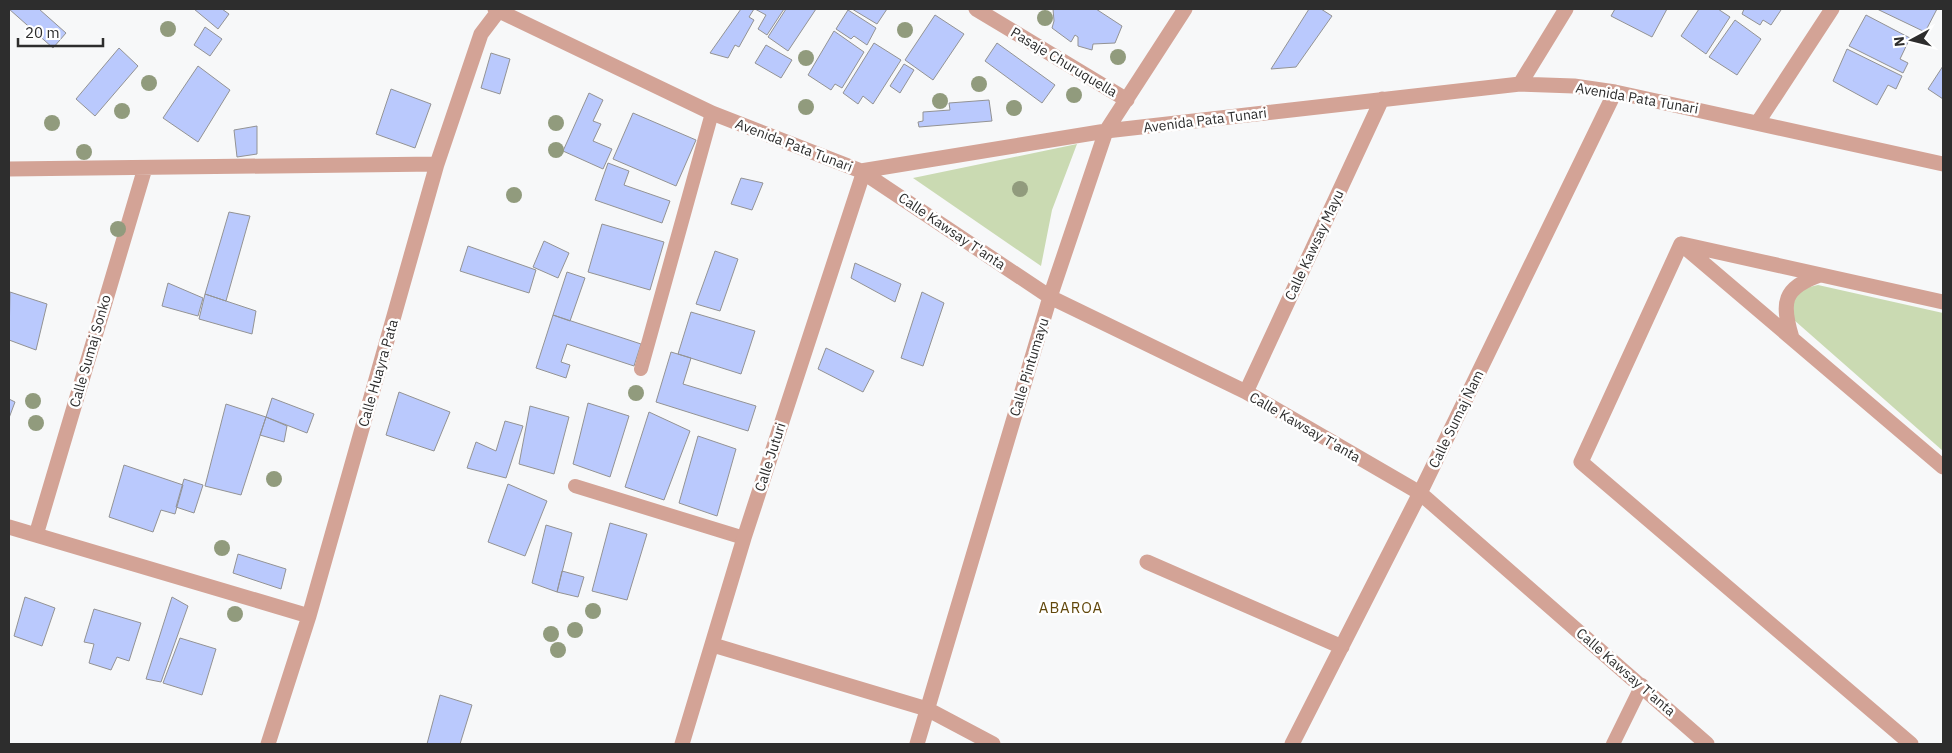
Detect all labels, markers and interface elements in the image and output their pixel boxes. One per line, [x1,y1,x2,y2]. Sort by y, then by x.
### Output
scale bar [18,15,102,47]
north arrow [1887,15,1937,65]
text: 20 m [25,23,60,42]
street label: Pasaje Churuquella [1007,23,1121,101]
text: N [1890,35,1909,48]
street label: Avenida Pata Tunari [1574,78,1700,118]
street label: Avenida Pata Tunari [1142,103,1268,137]
street label: Avenida Pata Tunari [733,114,855,176]
street label: Calle Kawsay Mayu [1281,187,1347,303]
street label: Calle Kawsay T'anta [895,188,1009,274]
street label: Calle Sumaj Sonko [65,293,115,409]
street label: Calle Pintumayu [1005,316,1053,418]
street label: Calle Huayra Pata [354,317,402,429]
street label: Calle Sumaj Ñam [1424,367,1488,471]
street label: Calle Kawsay T'anta [1246,388,1364,466]
street label: Calle Juturi [750,420,790,494]
district label: ABAROA [1039,598,1103,617]
street label: Calle Kawsay T'anta [1573,624,1680,720]

